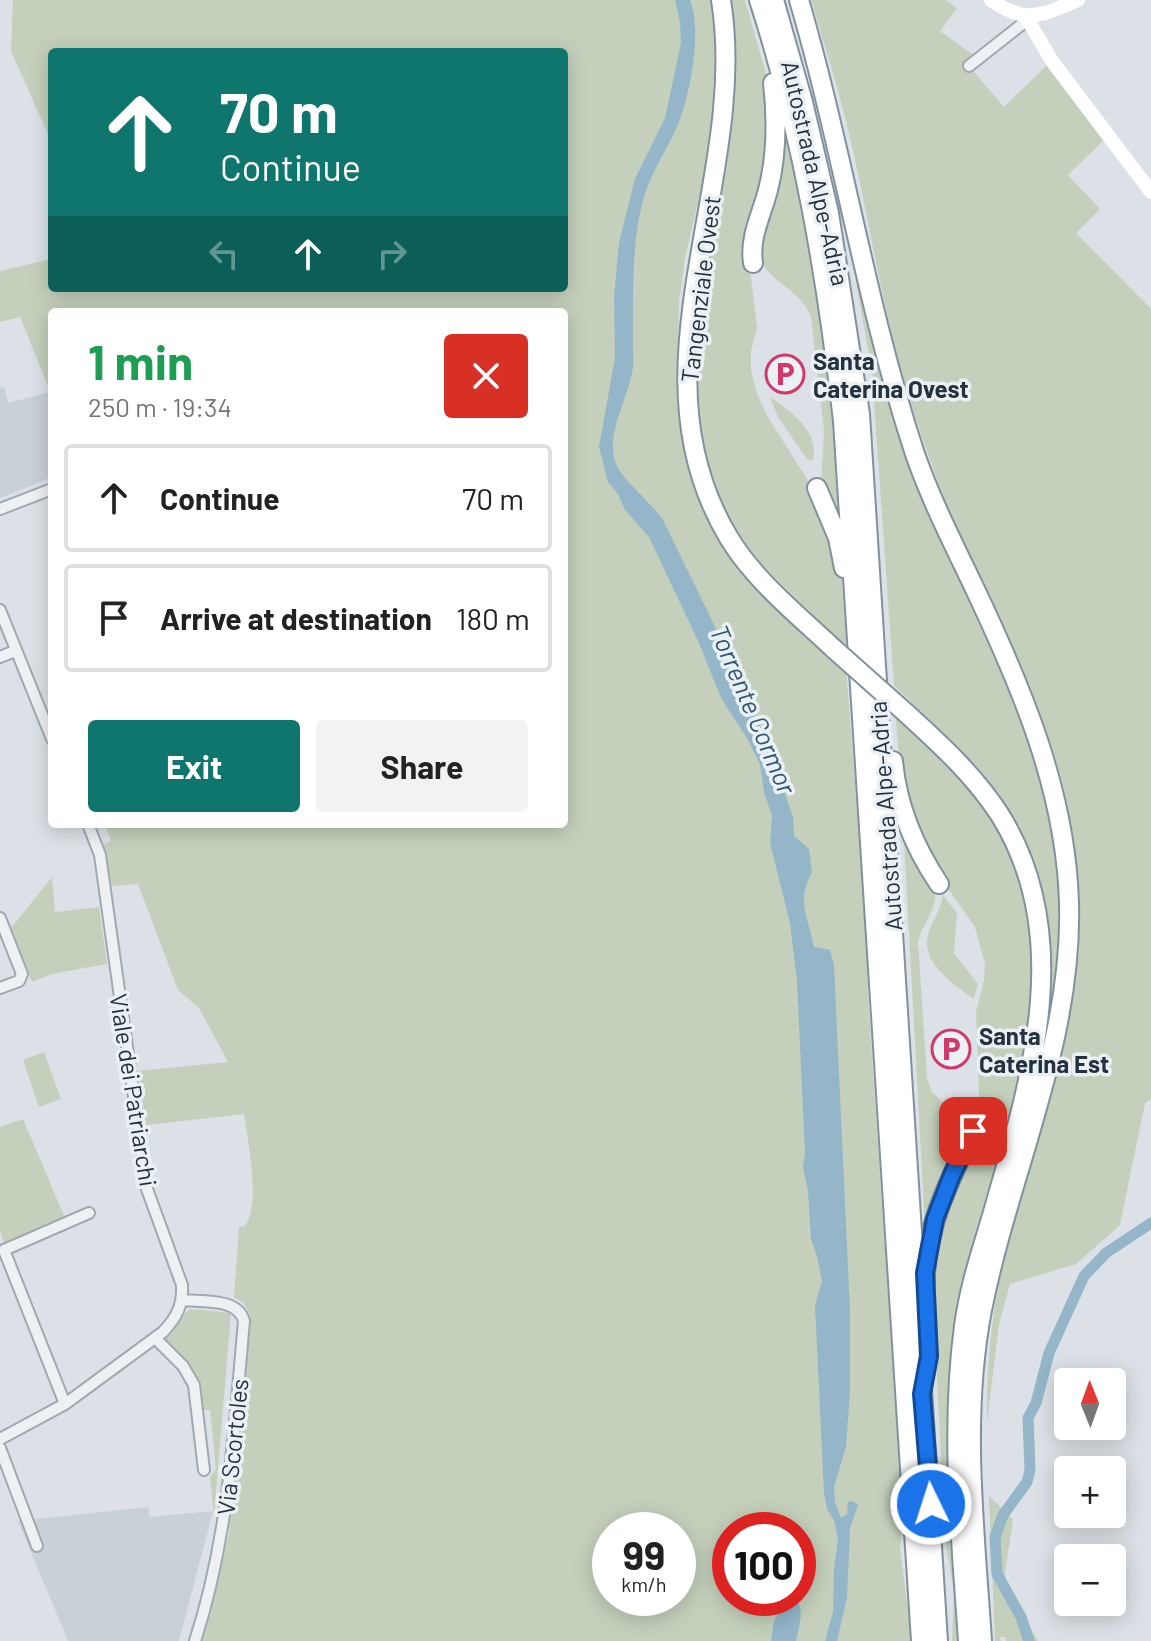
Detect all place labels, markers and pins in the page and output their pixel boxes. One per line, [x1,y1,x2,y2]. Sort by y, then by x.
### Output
place label: Santa Caterina Ovest [813,346,969,403]
parking icon: Santa Caterina Ovest [764,353,806,395]
place label: Santa Caterina Est [979,1021,1109,1078]
parking icon: Santa Caterina Est [930,1028,972,1070]
pin [939,1097,1007,1165]

